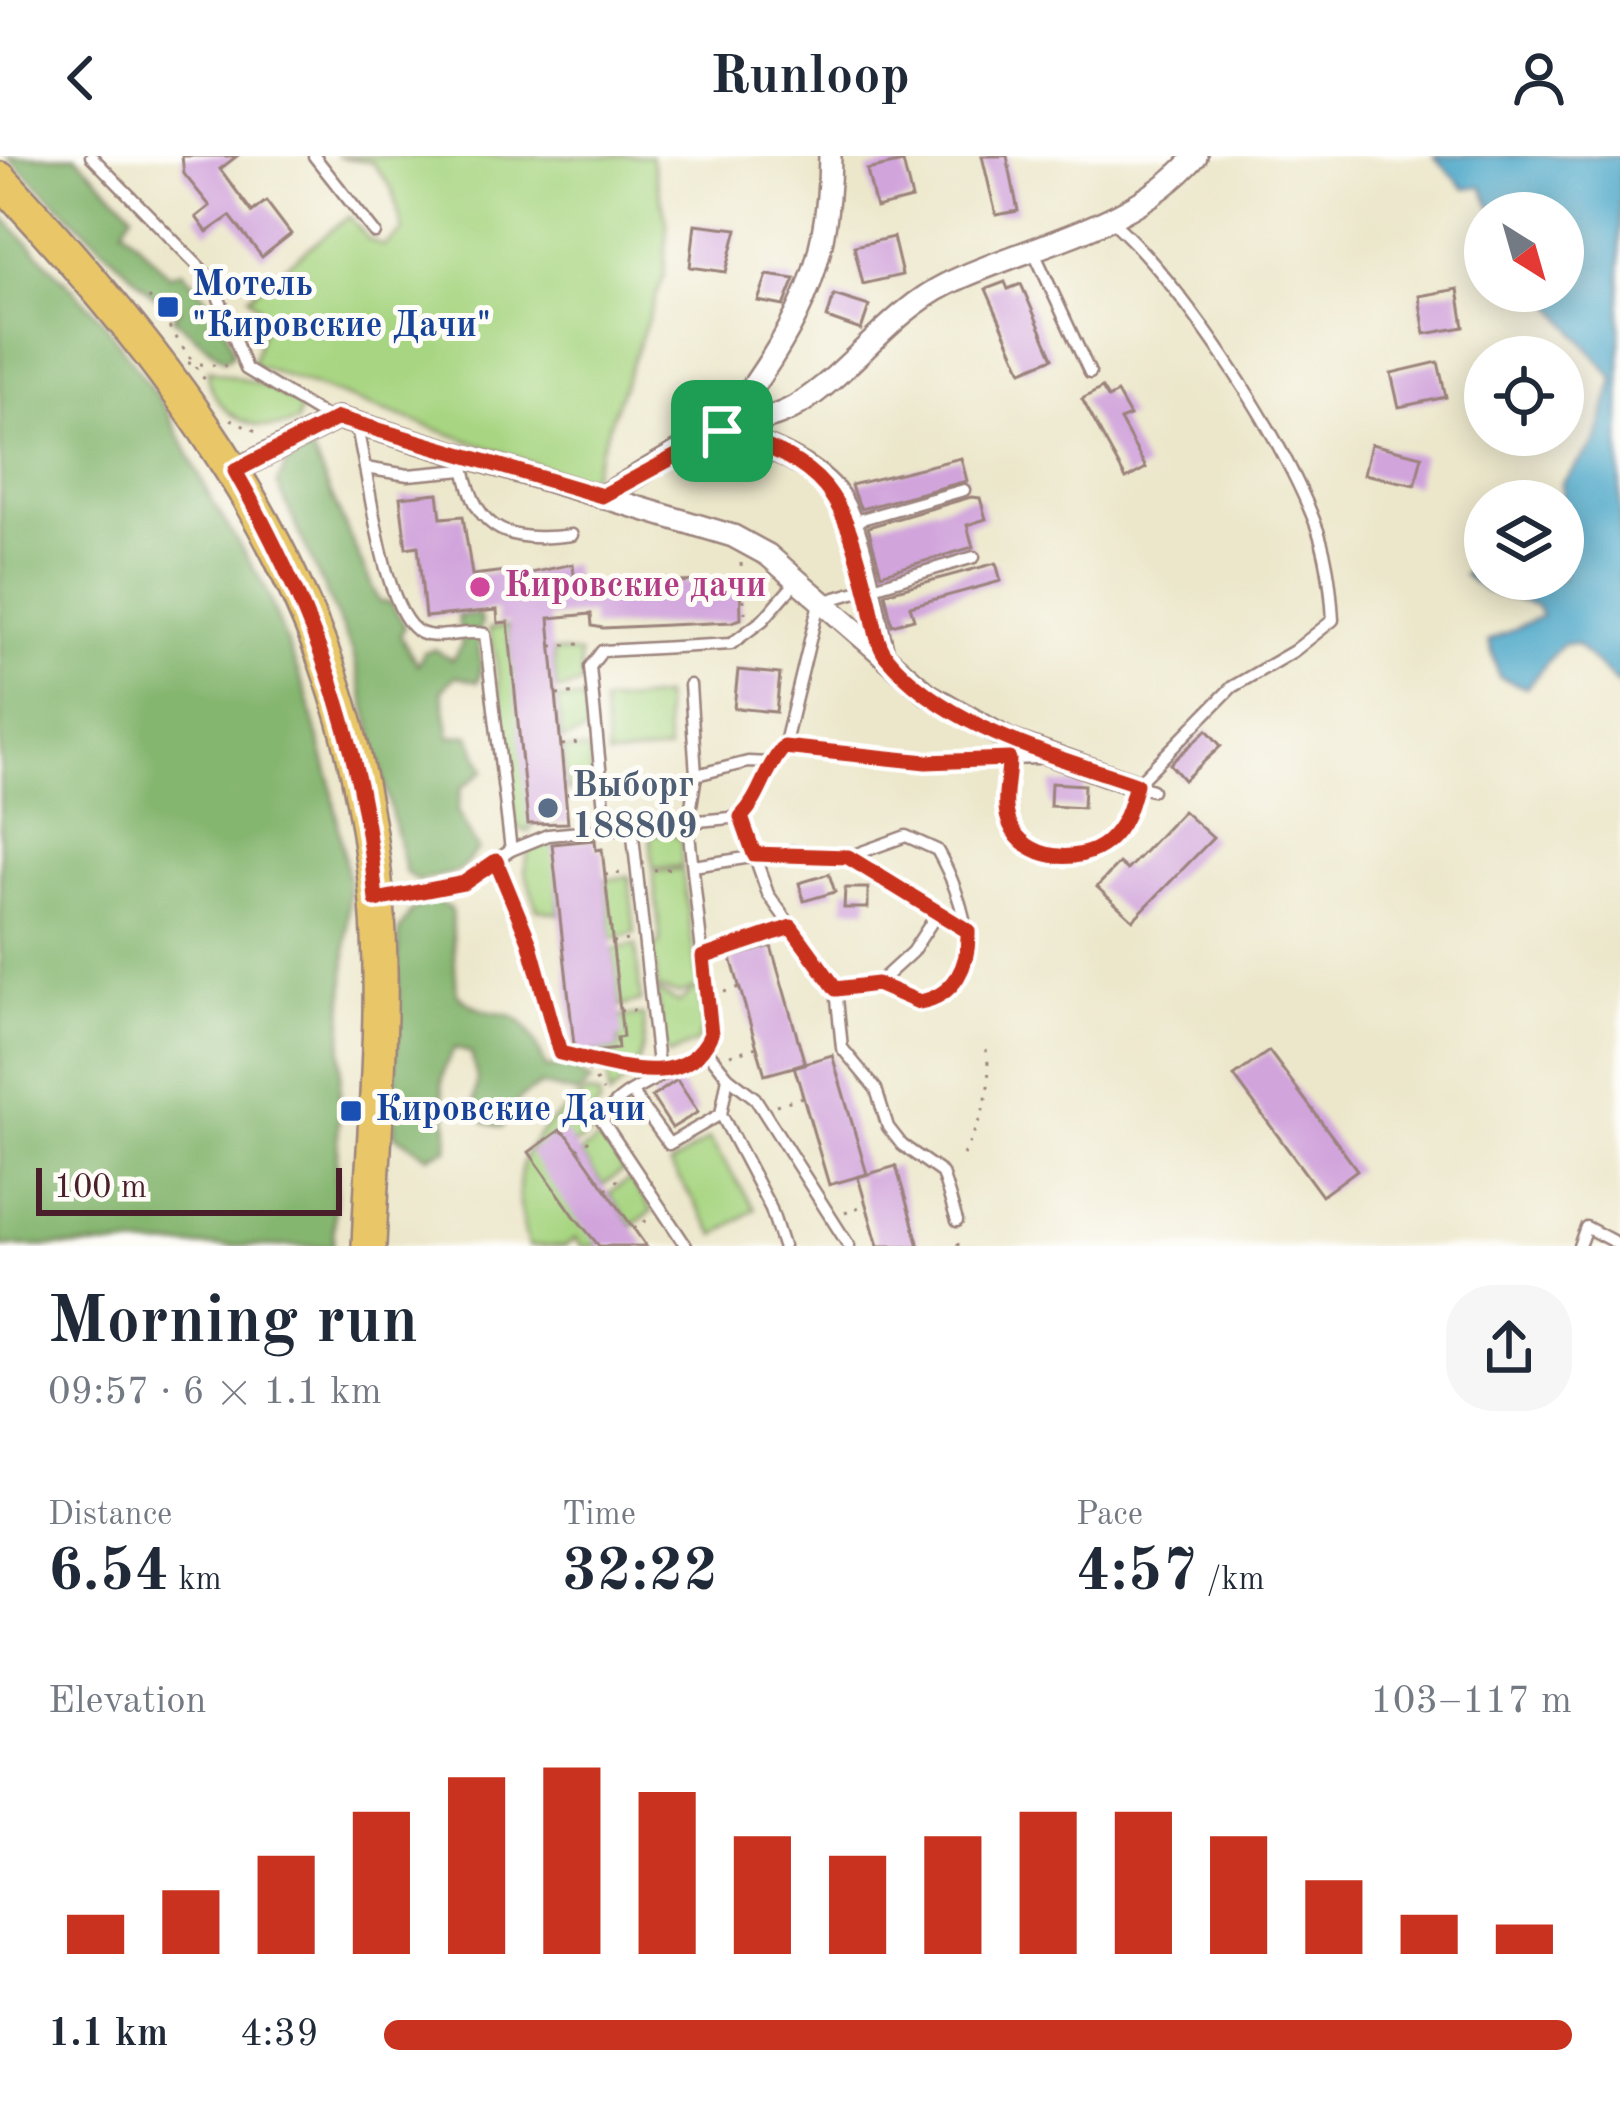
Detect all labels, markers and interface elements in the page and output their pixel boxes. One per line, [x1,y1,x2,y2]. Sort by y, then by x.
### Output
icon: back [48,45,114,111]
icon: person [1506,45,1572,111]
text: Runloop [710,51,910,105]
north arrow [1464,192,1584,312]
map controls [1464,192,1584,600]
place label: Мотель "Кировские Дачи" [192,268,491,345]
marker: Мотель "Кировские Дачи" [155,294,181,320]
button: locate [1464,336,1584,456]
pin [671,380,773,482]
icon: arrive [689,398,755,464]
button: layers [1464,480,1584,600]
place label: Кировские дачи [504,569,767,605]
marker: Кировские дачи [467,574,493,600]
place label: Выборг 188809 [572,769,697,846]
marker: Выборг 188809 [535,795,561,821]
place label: Кировские Дачи [375,1093,646,1129]
marker: Кировские Дачи [338,1098,364,1124]
scale bar [36,1162,342,1215]
text: 100 m [54,1172,147,1205]
button: share [1446,1285,1572,1411]
text: Morning run [48,1291,418,1357]
text: 09:57 · 6 × 1.1 km [48,1373,382,1412]
text: Distance [48,1499,172,1532]
text: Time [562,1499,636,1532]
text: Pace [1076,1499,1143,1532]
text: 6.54 [48,1543,169,1603]
text: 32:22 [562,1543,718,1603]
text: 4:57 [1076,1543,1197,1603]
text: km [169,1564,222,1597]
text: /km [1197,1564,1265,1597]
text: Elevation [48,1682,207,1721]
text: 103–117 m [1370,1682,1572,1721]
text: 1.1 km [48,2015,168,2054]
text: 4:39 [240,2015,319,2054]

